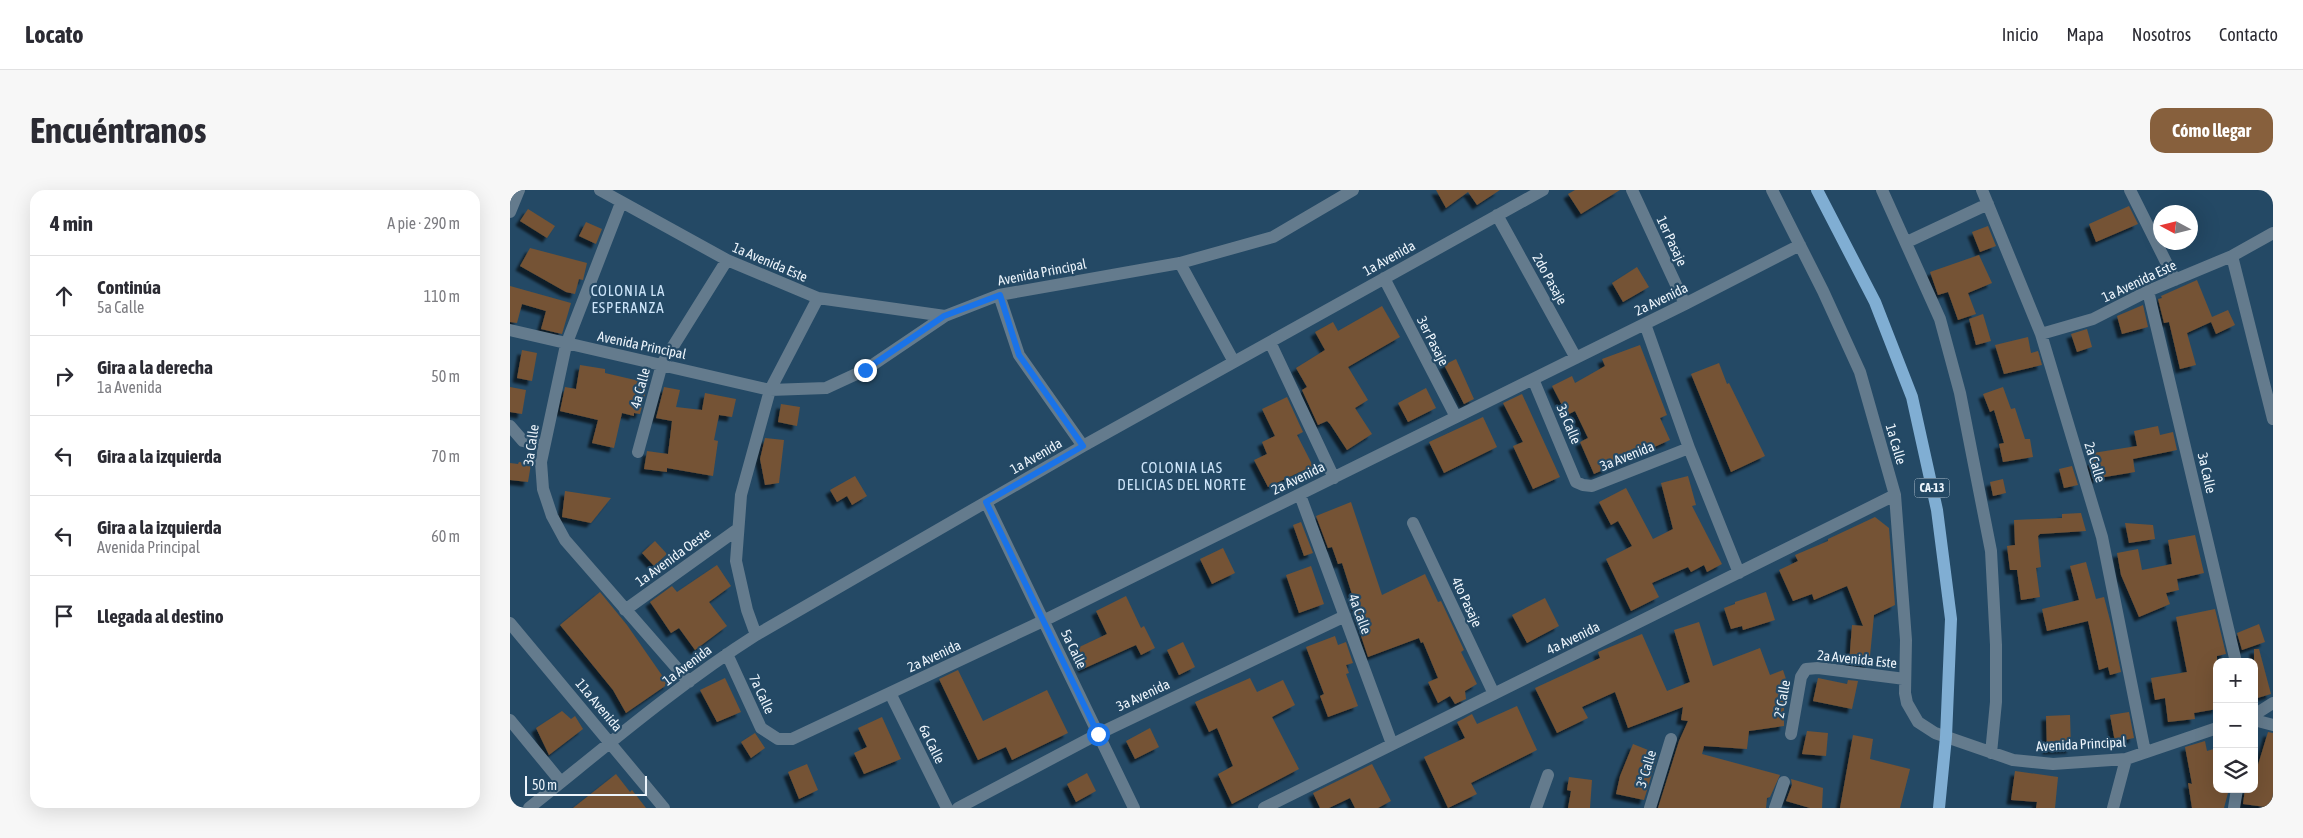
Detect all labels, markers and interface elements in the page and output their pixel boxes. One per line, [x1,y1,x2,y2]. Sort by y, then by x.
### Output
text: Locato [25,21,84,48]
text: Inicio [2002,24,2038,45]
text: Mapa [2066,24,2104,45]
text: Nosotros [2132,24,2191,45]
text: Contacto [2219,24,2278,45]
button: Cómo llegar [2150,108,2273,153]
text: Encuéntranos [30,110,206,150]
north arrow [2153,205,2198,250]
text: 4 min [50,211,93,235]
text: A pie · 290 m [387,214,460,232]
street label: 1er Pasaje [1654,214,1690,268]
street label: 1a Avenida [1360,237,1418,279]
street label: 1a Avenida Este [730,239,810,285]
street label: 2do Pasaje [1529,251,1571,307]
street label: Avenida Principal [996,255,1088,288]
street label: 1a Avenida Este [2099,257,2179,305]
text: Continúa [97,276,161,298]
street label: 2a Avenida [1632,279,1690,319]
icon: ahead [50,282,78,310]
district label: COLONIA LA ESPERANZA [591,282,665,316]
text: 110 m [424,287,460,305]
text: 5a Calle [97,298,144,316]
street label: 3er Pasaje [1414,314,1452,368]
street label: Avenida Principal [596,328,688,362]
text: Gira a la derecha [97,356,213,378]
route end [854,359,877,382]
icon: right [50,362,78,390]
street label: 4a Calle [627,366,653,410]
text: 50 m [431,367,460,385]
text: 1a Avenida [97,378,162,396]
street label: 3a Calle [1554,402,1584,446]
street label: 1a Calle [1883,422,1909,466]
street label: 3a Calle [520,423,542,467]
street label: 1a Avenida [1007,435,1065,477]
street label: 3a Avenida [1598,438,1656,474]
street label: 2a Calle [2081,440,2109,484]
icon: left [50,442,78,470]
text: Gira a la izquierda [97,445,222,467]
text: 70 m [431,447,460,465]
street label: 3a Calle [2195,451,2219,495]
street label: 2a Avenida [1269,458,1327,498]
district label: COLONIA LAS DELICIAS DEL NORTE [1117,459,1247,493]
road number: CA-13 [1914,478,1950,498]
text: Gira a la izquierda [97,516,222,538]
icon: left [50,522,78,550]
street label: 1a Avenida Oeste [632,524,714,590]
text: 60 m [431,527,460,545]
text: Avenida Principal [97,538,200,556]
street label: 4to Pasaje [1449,575,1485,629]
street label: 4a Calle [1345,592,1375,636]
icon: arrive [50,602,78,630]
text: Llegada al destino [97,605,224,627]
street label: 4a Avenida [1544,618,1602,658]
street label: 5a Calle [1058,627,1090,671]
street label: 2a Avenida [905,637,963,675]
street label: 1a Avenida [659,641,715,689]
street label: 2a Avenida Este [1816,647,1898,671]
map controls [2213,658,2258,793]
button: + [2213,658,2258,703]
street label: 7a Calle [746,672,778,716]
street label: 11a Avenida [572,675,626,735]
street label: 3a Avenida [1114,676,1172,714]
street label: 2ª Calle [1771,679,1793,719]
button: − [2213,703,2258,748]
street label: 6a Calle [916,722,948,766]
route start [1087,723,1110,746]
street label: Avenida Principal [2036,734,2127,754]
street label: 3ª Calle [1633,748,1659,790]
button: layers [2213,748,2258,793]
scale bar [525,773,648,796]
text: 50 m [532,777,557,793]

